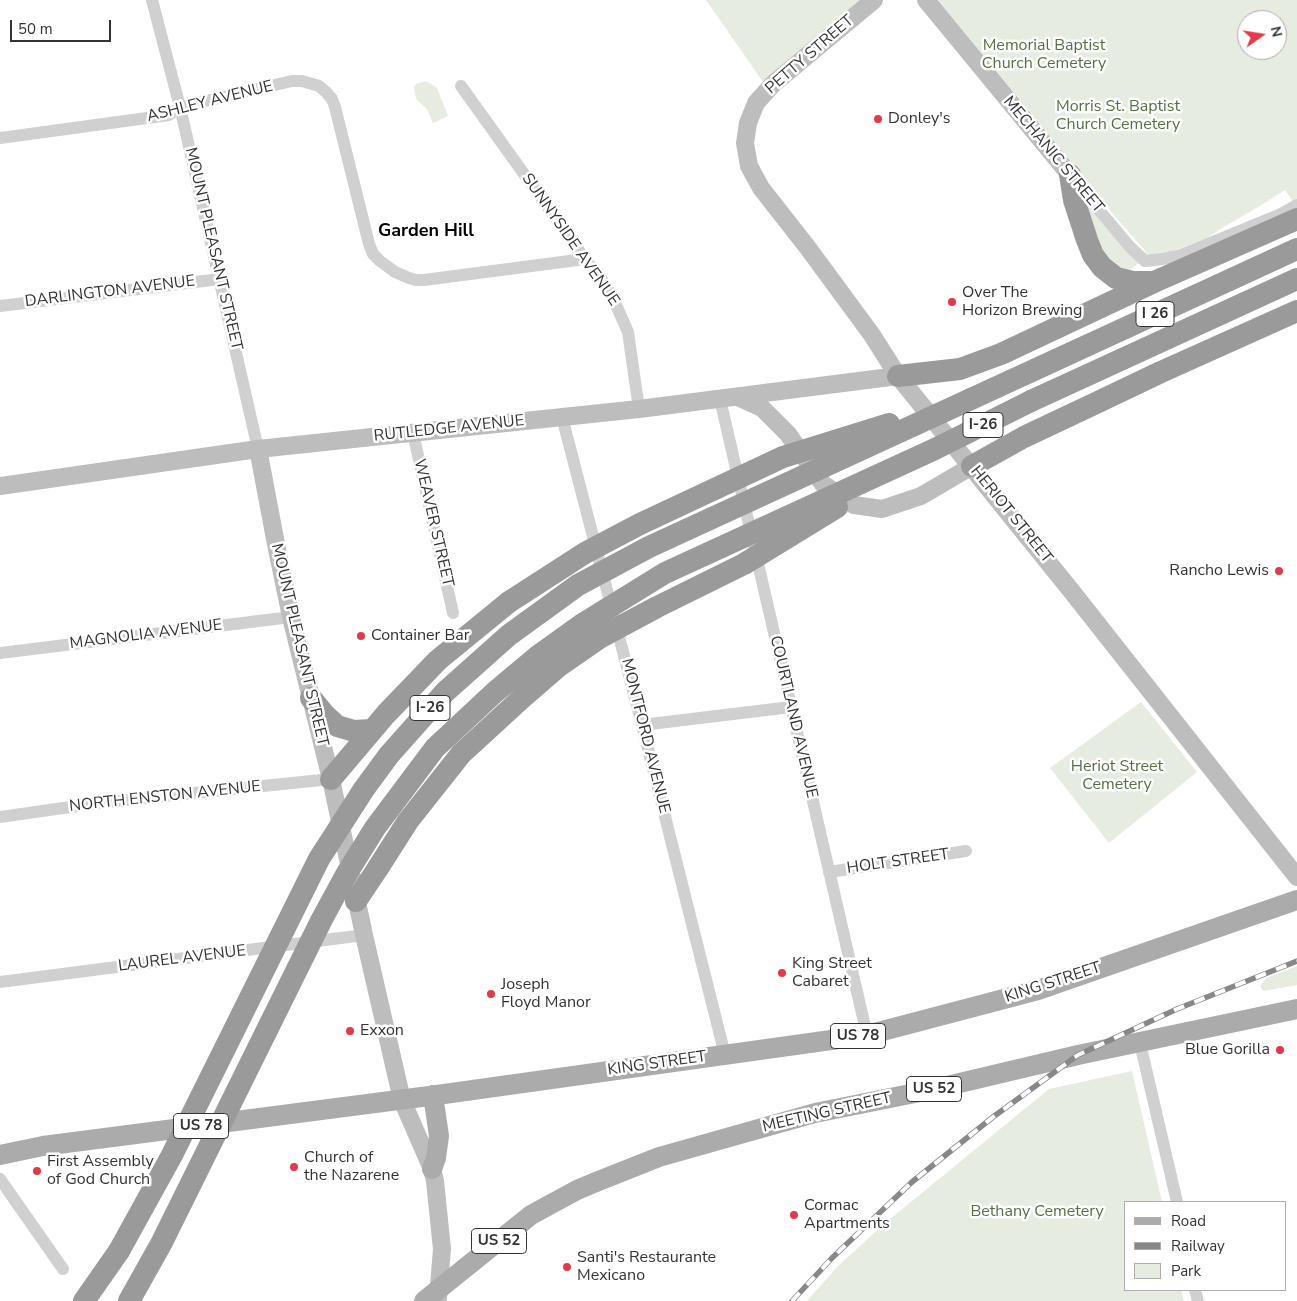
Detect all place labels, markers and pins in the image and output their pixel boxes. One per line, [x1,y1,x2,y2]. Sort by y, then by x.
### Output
place label: Donley's [888,109,950,129]
marker: Donley's [872,113,884,125]
place label: Over The Horizon Brewing [962,283,1082,321]
marker: Over The Horizon Brewing [946,296,958,308]
place label: Rancho Lewis [1169,561,1269,581]
marker: Rancho Lewis [1273,565,1285,577]
place label: Container Bar [371,626,469,646]
marker: Container Bar [355,630,367,642]
place label: King Street Cabaret [792,954,872,992]
marker: King Street Cabaret [776,967,788,979]
place label: Joseph Floyd Manor [501,975,591,1013]
marker: Joseph Floyd Manor [485,988,497,1000]
place label: Exxon [360,1021,404,1041]
marker: Exxon [344,1025,356,1037]
place label: Blue Gorilla [1185,1040,1270,1060]
marker: Blue Gorilla [1274,1044,1286,1056]
place label: Church of the Nazarene [304,1148,399,1186]
place label: First Assembly of God Church [47,1152,154,1190]
marker: Church of the Nazarene [288,1161,300,1173]
marker: First Assembly of God Church [31,1165,43,1177]
place label: Cormac Apartments [804,1196,890,1234]
marker: Cormac Apartments [788,1209,800,1221]
place label: Santi's Restaurante Mexicano [577,1248,716,1286]
marker: Santi's Restaurante Mexicano [561,1261,573,1273]

